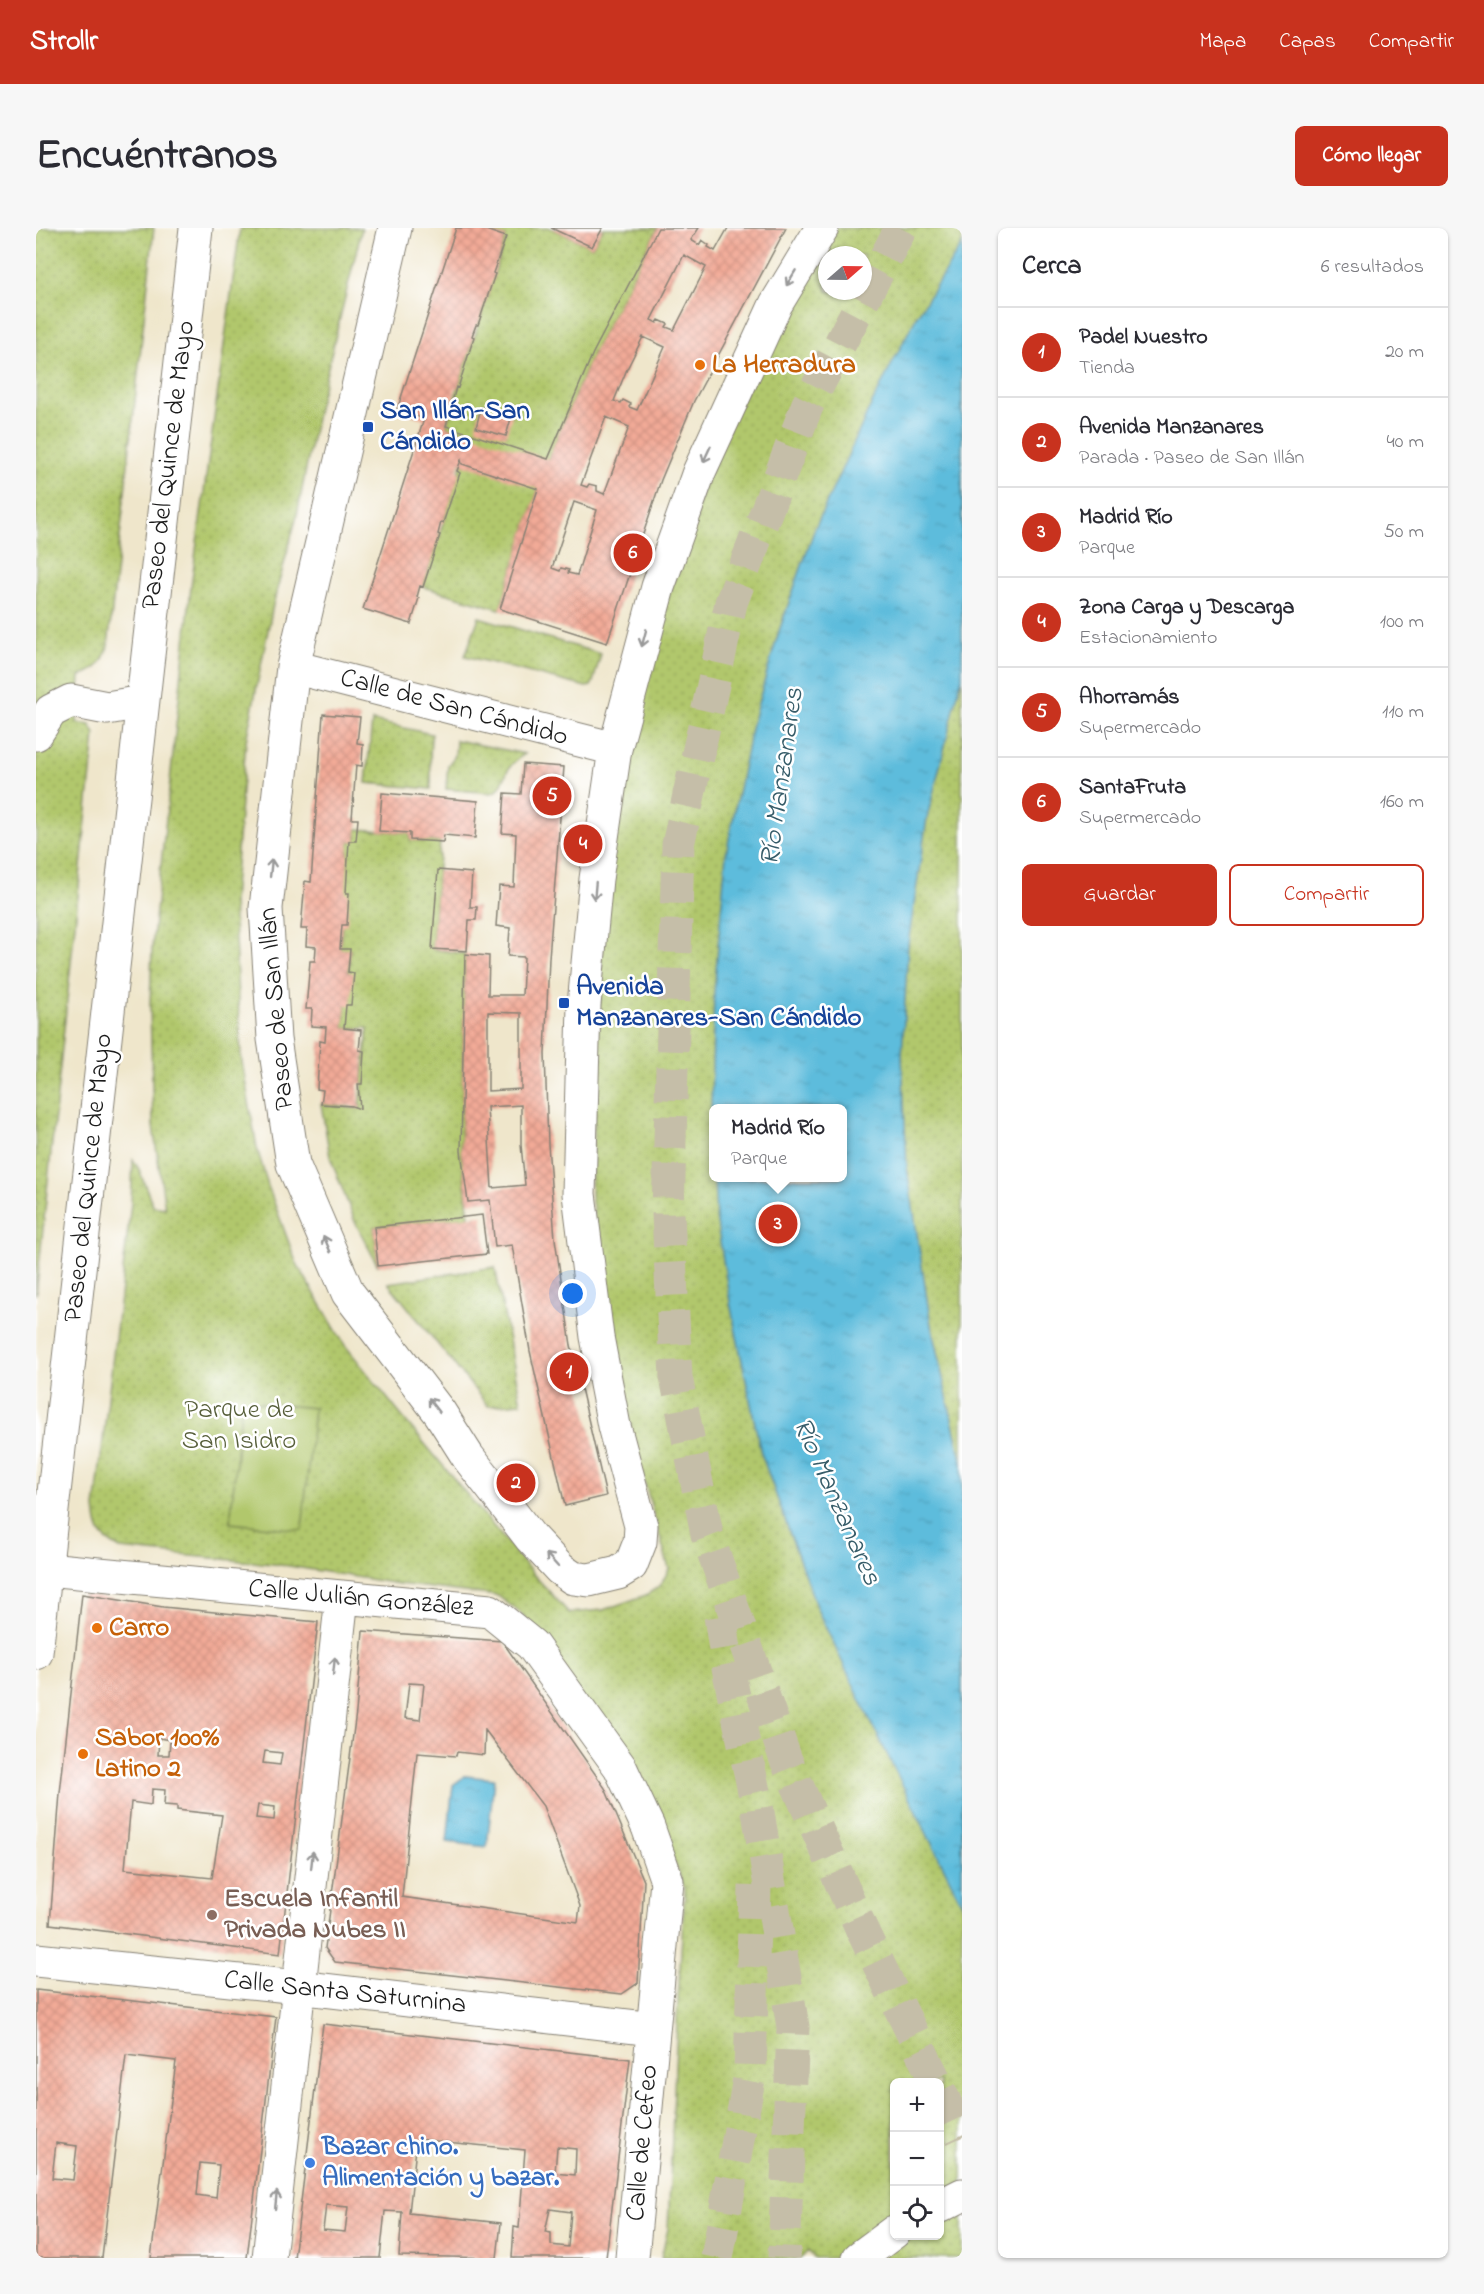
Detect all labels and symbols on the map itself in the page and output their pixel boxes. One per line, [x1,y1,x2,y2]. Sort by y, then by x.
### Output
north arrow [818,246,872,300]
one-way arrow [785,269,797,286]
street label: Paseo del Quince de Mayo [132,319,206,611]
place label: La Herradura [712,346,856,385]
marker: La Herradura [693,358,707,372]
place label: San Illán-San Cándido [380,392,530,462]
marker: San Illán-San Cándido [361,420,375,434]
one-way arrow [701,444,712,462]
pin: 6 [614,530,652,576]
one-way arrow [638,628,650,647]
street label: Calle de San Cándido [336,659,572,757]
water label: Río Manzanares [750,685,816,869]
pin: 5 [532,774,572,818]
pin: 4 [564,822,602,866]
one-way arrow [266,859,277,879]
one-way arrow [589,880,600,900]
street label: Paseo de San Illán [249,906,305,1112]
place label: Avenida Manzanares-San Cándido [576,968,861,1038]
marker: Avenida Manzanares-San Cándido [557,996,571,1010]
street label: Paseo del Quince de Mayo [54,1032,124,1324]
pin: 3 [758,1202,798,1246]
one-way arrow [320,1235,332,1253]
your location [558,1279,587,1308]
pin: 1 [550,1350,588,1394]
park label: Parque de San Isidro [182,1391,296,1461]
one-way arrow [427,1397,440,1413]
water label: Río Manzanares [781,1412,891,1593]
pin: 2 [496,1460,536,1506]
one-way arrow [545,1553,559,1568]
street label: Calle Julián González [247,1570,476,1628]
place label: Carro [109,1609,169,1648]
marker: Carro [90,1621,104,1635]
one-way arrow [329,1657,340,1676]
place label: Sabor 100% Latino 2 [95,1719,219,1789]
marker: Sabor 100% Latino 2 [76,1747,90,1761]
one-way arrow [307,1850,318,1870]
place label: Escuela Infantil Privada Nubes II [224,1880,406,1950]
marker: Escuela Infantil Privada Nubes II [205,1908,219,1922]
street label: Calle Santa Saturnina [222,1961,468,2025]
street label: Calle de Cefeo [617,2063,669,2223]
place label: Bazar chino. Alimentación y bazar. [320,2128,560,2198]
marker: Bazar chino. Alimentación y bazar. [303,2156,317,2170]
one-way arrow [271,2190,282,2210]

